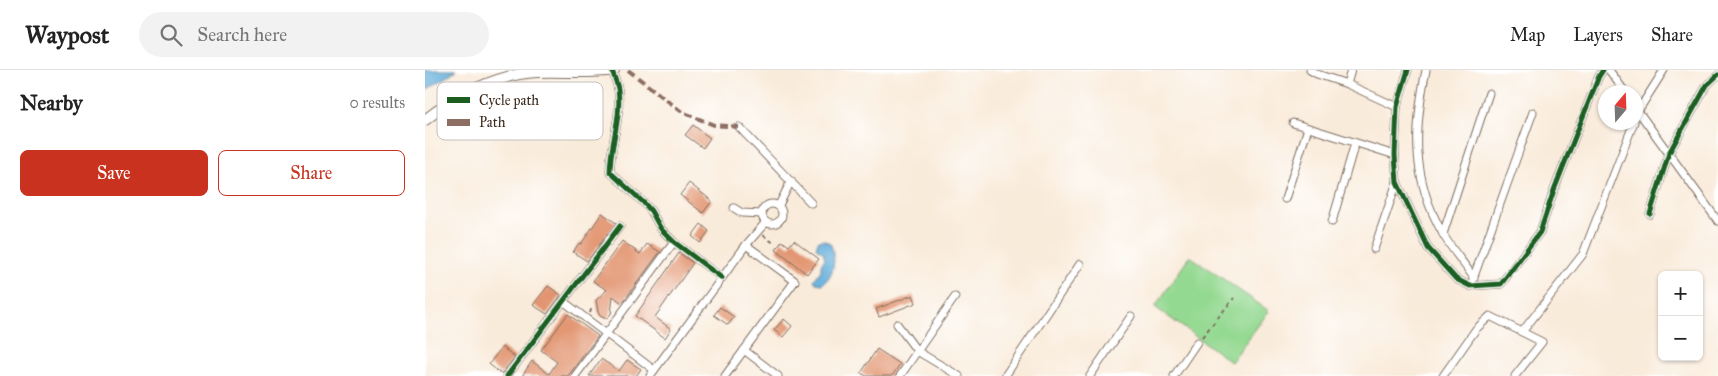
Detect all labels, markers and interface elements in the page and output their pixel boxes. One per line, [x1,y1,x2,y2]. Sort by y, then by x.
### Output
search box [139,12,489,57]
text: Waypost [25,20,109,50]
icon: search [157,21,185,49]
text: Search here [197,23,287,46]
text: Map [1510,24,1545,46]
text: Layers [1573,24,1623,46]
text: Share [1651,24,1693,46]
legend [437,82,603,140]
north arrow [1598,85,1643,130]
text: Nearby [20,90,83,116]
text: Cycle path [479,92,539,109]
text: 0 results [350,93,405,112]
text: Path [479,114,506,131]
button: Save [20,150,208,196]
button: Share [218,150,405,196]
map controls [1658,271,1703,361]
button: + [1658,271,1703,316]
button: − [1658,316,1703,361]

